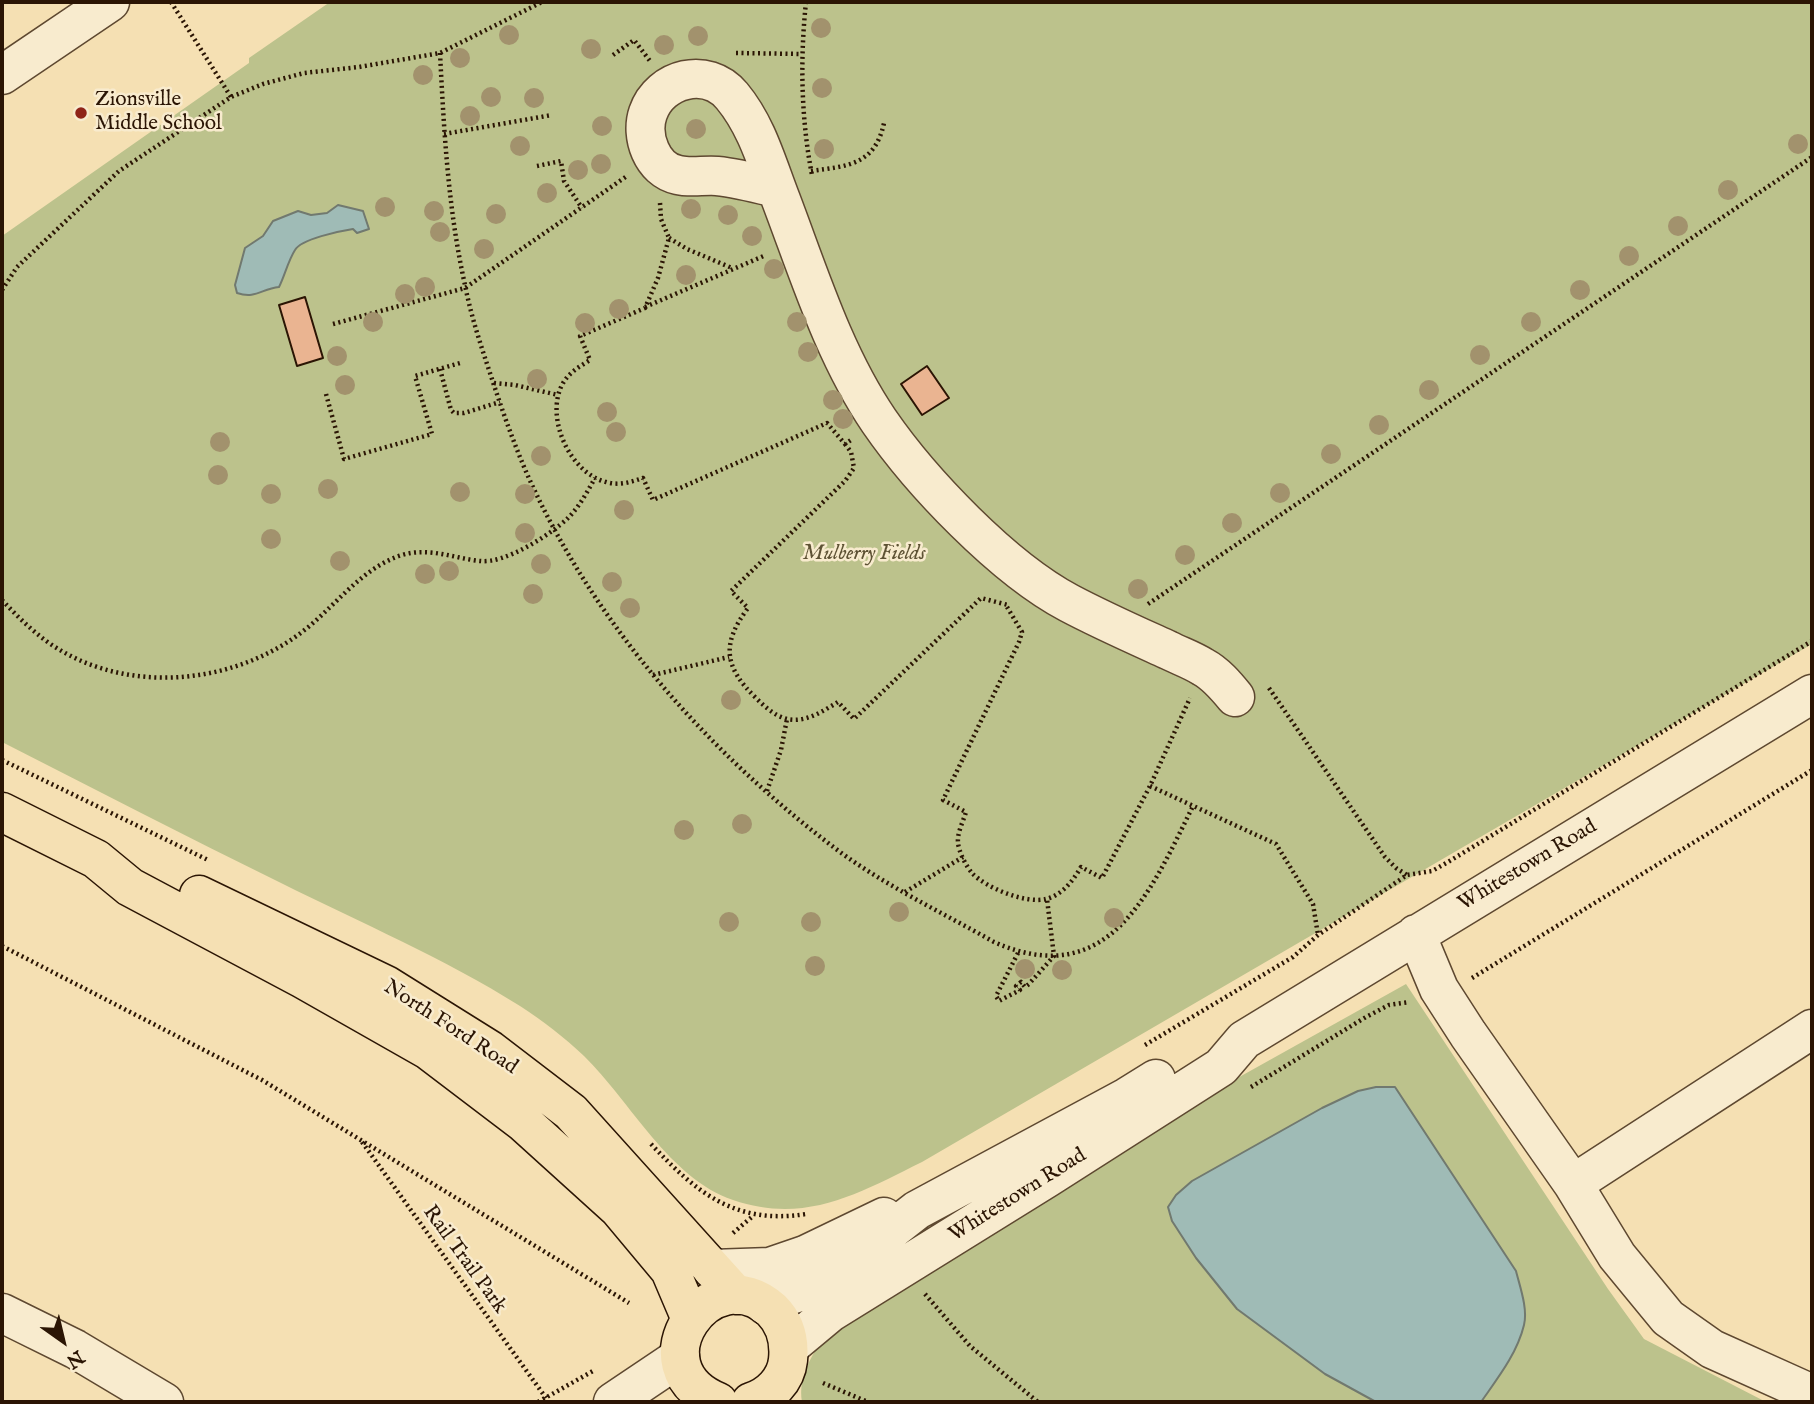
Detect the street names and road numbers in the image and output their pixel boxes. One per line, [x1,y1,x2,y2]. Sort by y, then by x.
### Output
street label: Whitestown Road [1454,815,1602,917]
street label: North Ford Road [378,975,522,1081]
street label: Whitestown Road [945,1144,1091,1248]
street label: Rail Trail Park [416,1201,512,1319]

